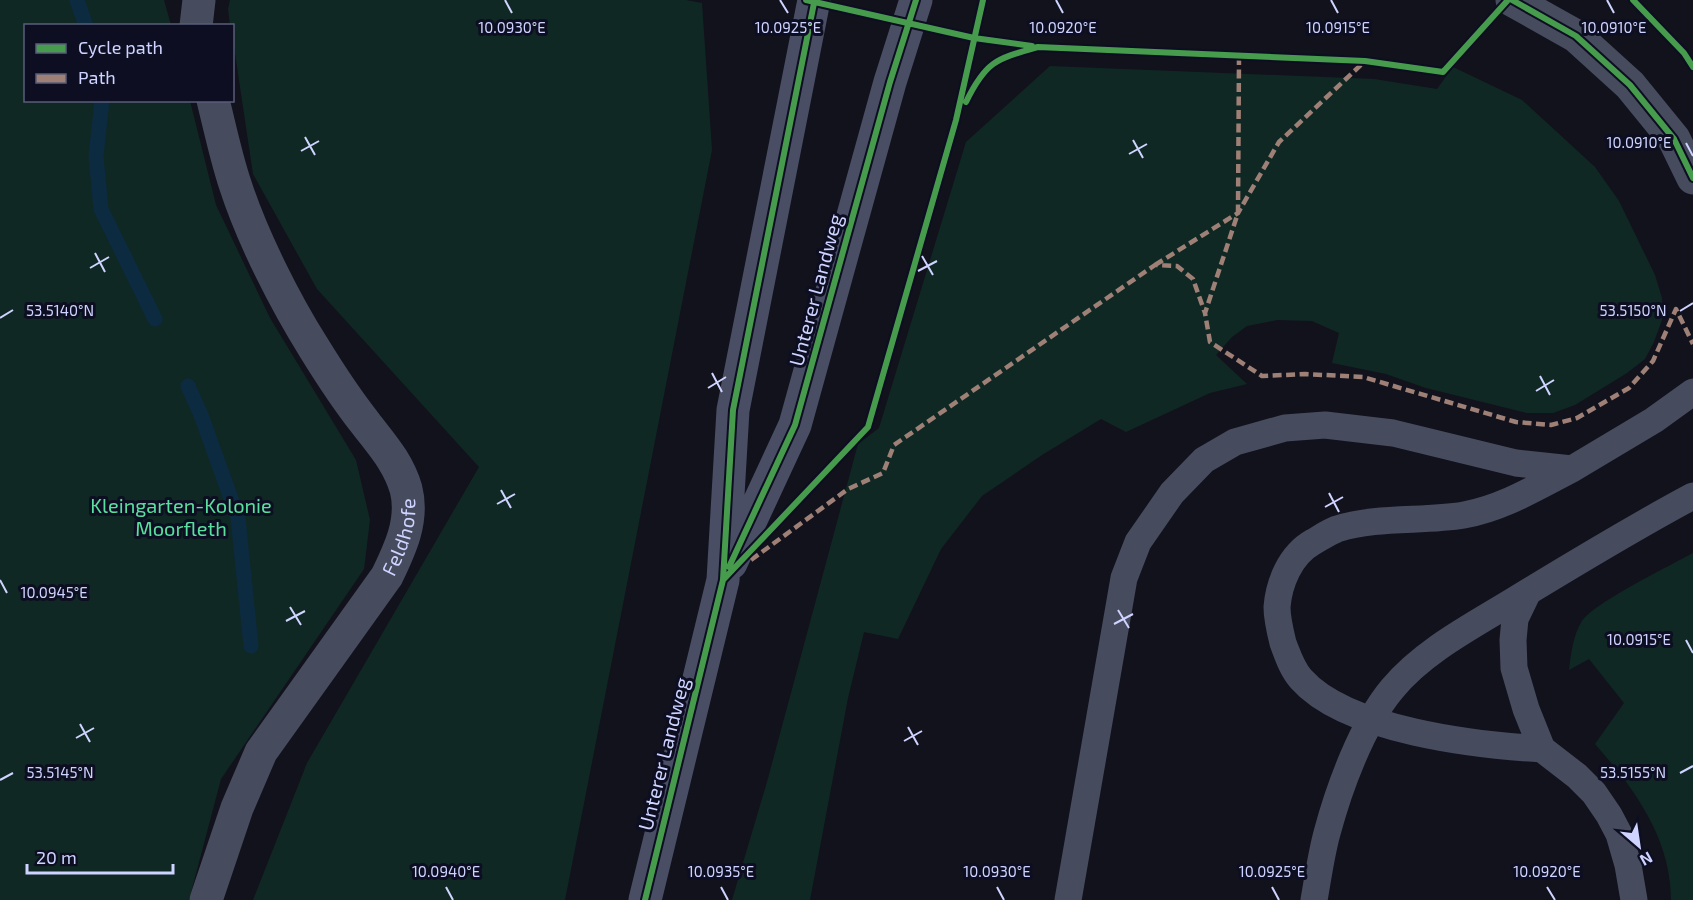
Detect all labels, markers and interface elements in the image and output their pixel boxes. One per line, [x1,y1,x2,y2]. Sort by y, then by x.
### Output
text: 10.0930°E [478,18,546,36]
text: 10.0925°E [755,18,821,36]
text: 10.0920°E [1029,18,1097,36]
text: 10.0915°E [1306,18,1370,36]
text: 10.0910°E [1582,18,1646,36]
legend [24,24,234,102]
text: Cycle path [78,36,163,58]
text: Path [78,66,116,88]
text: 10.0910°E [1607,133,1671,151]
street label: Unterer Landweg [783,211,847,368]
text: 53.5140°N [26,301,94,319]
text: 53.5150°N [1600,301,1666,319]
park label: Kleingarten-Kolonie Moorfleth [90,493,272,540]
street label: Feldhofe [376,498,420,579]
text: 10.0945°E [20,583,88,601]
text: 10.0915°E [1607,630,1671,648]
street label: Unterer Landweg [632,675,694,833]
text: 53.5145°N [26,763,94,781]
text: 53.5155°N [1600,763,1666,781]
north arrow [1609,816,1669,876]
scale bar [27,837,172,875]
text: 20 m [36,846,77,868]
text: N [1637,848,1656,871]
text: 10.0940°E [412,862,480,880]
text: 10.0935°E [688,862,754,880]
text: 10.0930°E [963,862,1031,880]
text: 10.0925°E [1239,862,1305,880]
text: 10.0920°E [1513,862,1581,880]

